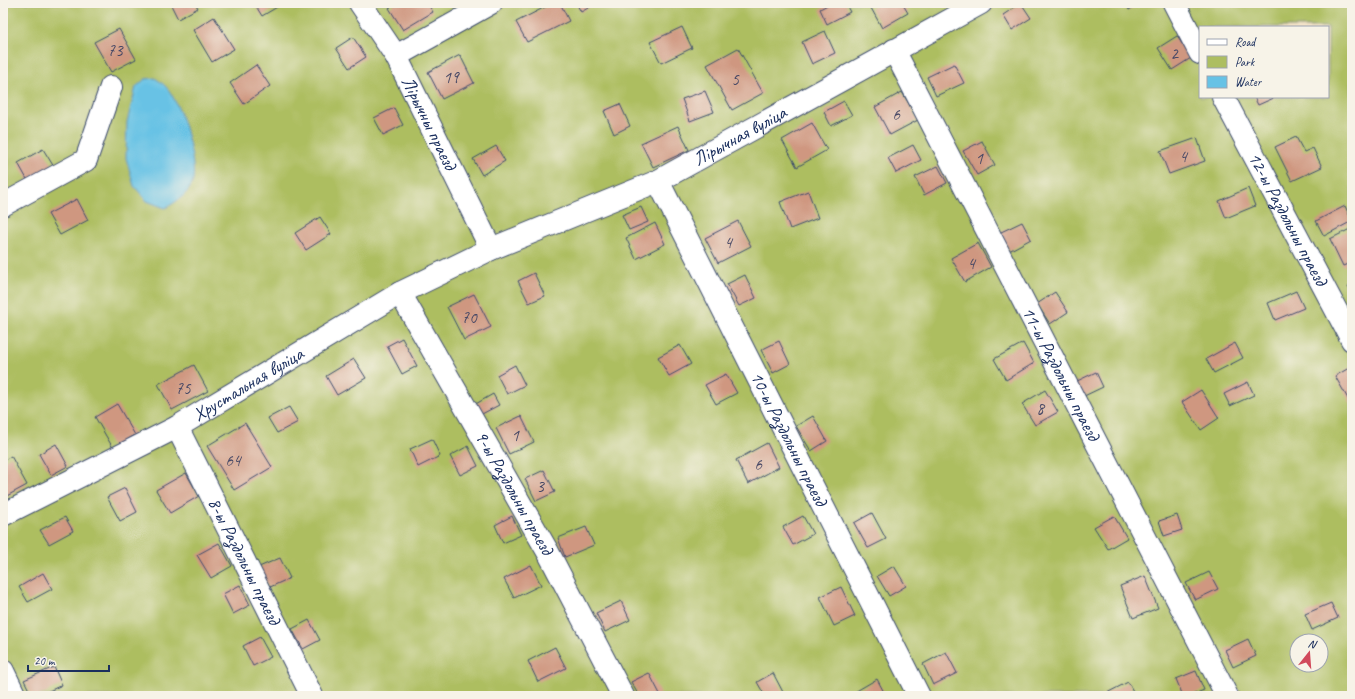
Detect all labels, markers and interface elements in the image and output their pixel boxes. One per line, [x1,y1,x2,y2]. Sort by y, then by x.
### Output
legend [1199,26,1329,98]
text: Road [1235,34,1257,50]
house number: 73 [107,40,124,61]
house number: 2 [1170,43,1179,64]
text: Park [1235,54,1256,70]
house number: 19 [443,67,460,88]
house number: 5 [731,69,740,90]
street label: Лірычны праезд [396,72,463,176]
text: Water [1235,74,1263,90]
street label: Лірычная вуліца [689,100,792,171]
house number: 6 [892,104,901,125]
house number: 4 [1179,146,1189,167]
house number: 1 [975,148,984,169]
street label: 12-ы Раздольны праезд [1242,148,1334,292]
house number: 4 [724,232,734,253]
house number: 4 [967,253,977,274]
street label: 11-ы Раздольны праезд [1016,302,1106,447]
house number: 70 [461,307,478,328]
street label: Хрустальная вуліца [188,341,309,427]
street label: 10-ы Раздольны праезд [745,367,834,512]
house number: 75 [175,378,192,399]
house number: 8 [1036,398,1046,419]
house number: 1 [511,425,520,446]
street label: 9-ы Раздольны праезд [469,426,560,561]
house number: 64 [225,450,243,471]
house number: 6 [754,454,763,475]
house number: 3 [536,476,545,497]
street label: 8-ы Раздольны праезд [202,494,287,631]
north arrow [1289,633,1329,673]
text: N [1307,636,1319,652]
scale bar [28,647,109,673]
text: 20 m [34,653,56,669]

